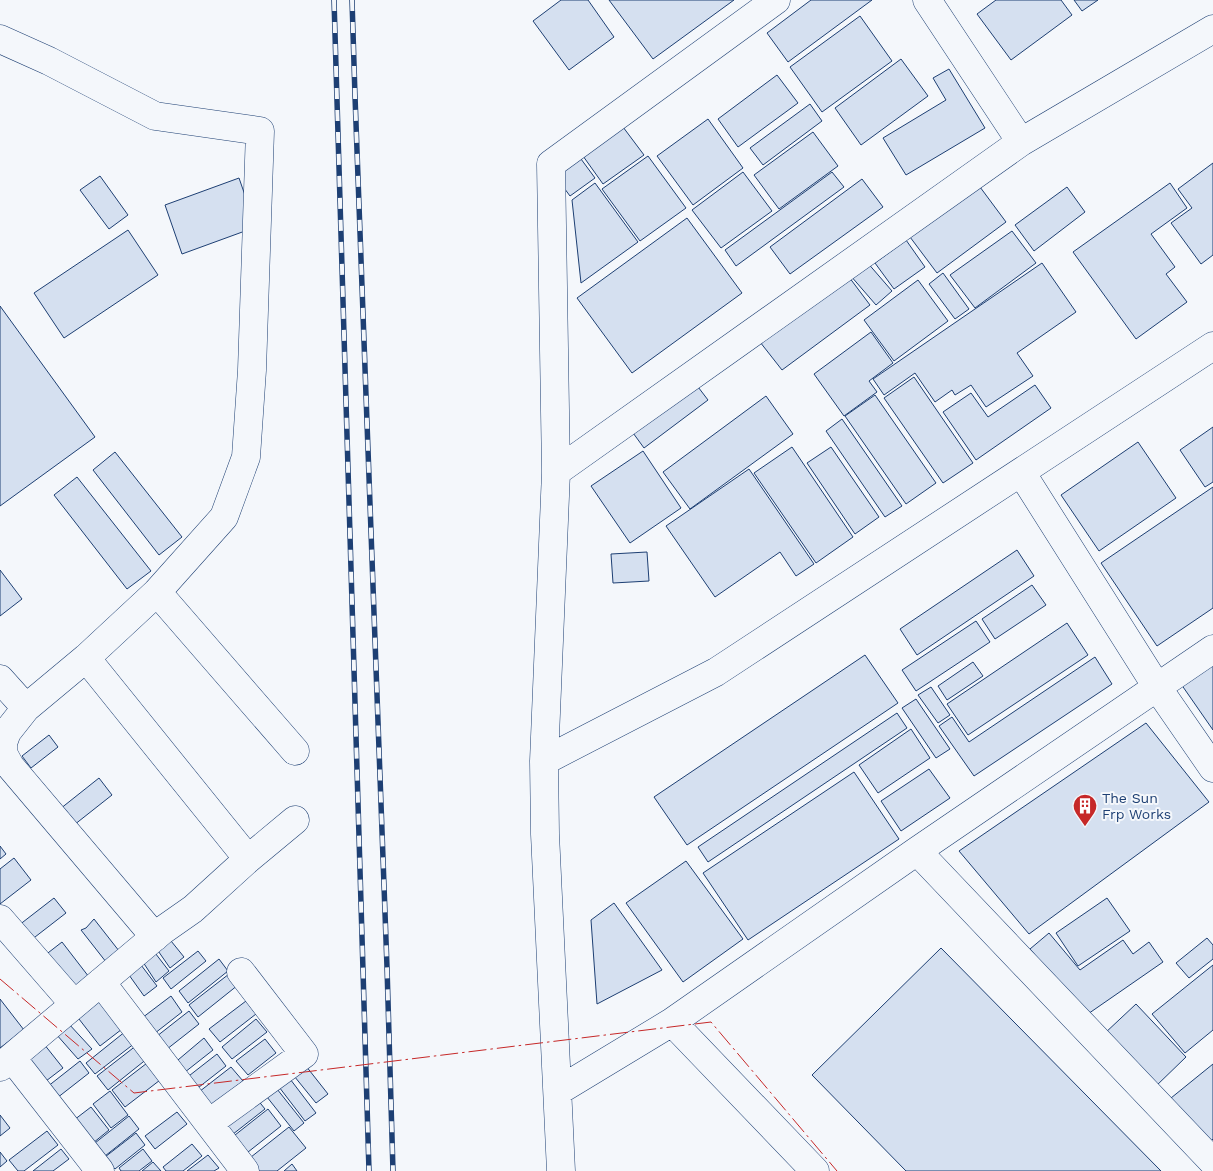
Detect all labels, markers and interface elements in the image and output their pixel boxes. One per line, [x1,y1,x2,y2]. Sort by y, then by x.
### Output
place label: The Sun Frp Works [1102,790,1171,822]
building icon: The Sun Frp Works [1072,793,1098,827]

